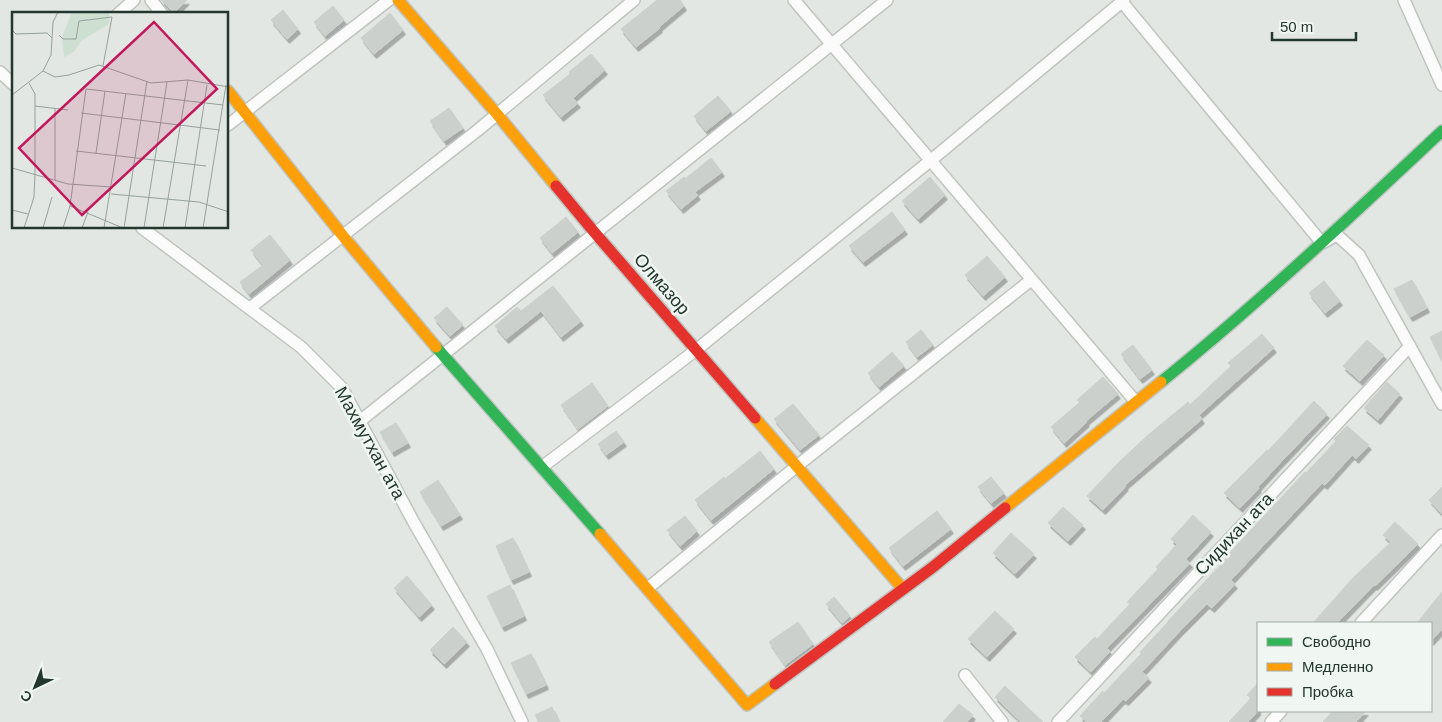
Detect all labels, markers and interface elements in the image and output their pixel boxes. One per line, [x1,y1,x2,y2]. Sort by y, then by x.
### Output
scale bar [1272,10,1356,42]
inset map [12,12,229,229]
text: 50 m [1280,18,1313,35]
street label: Олмазор [630,249,694,319]
street label: Махмутхан ата [331,383,410,504]
street label: Сидихан ата [1191,488,1278,579]
legend [1257,622,1432,712]
text: Свободно [1302,633,1371,650]
text: Медленно [1302,658,1373,675]
north arrow [10,662,60,712]
text: Пробка [1302,683,1354,700]
text: С [17,687,35,706]

